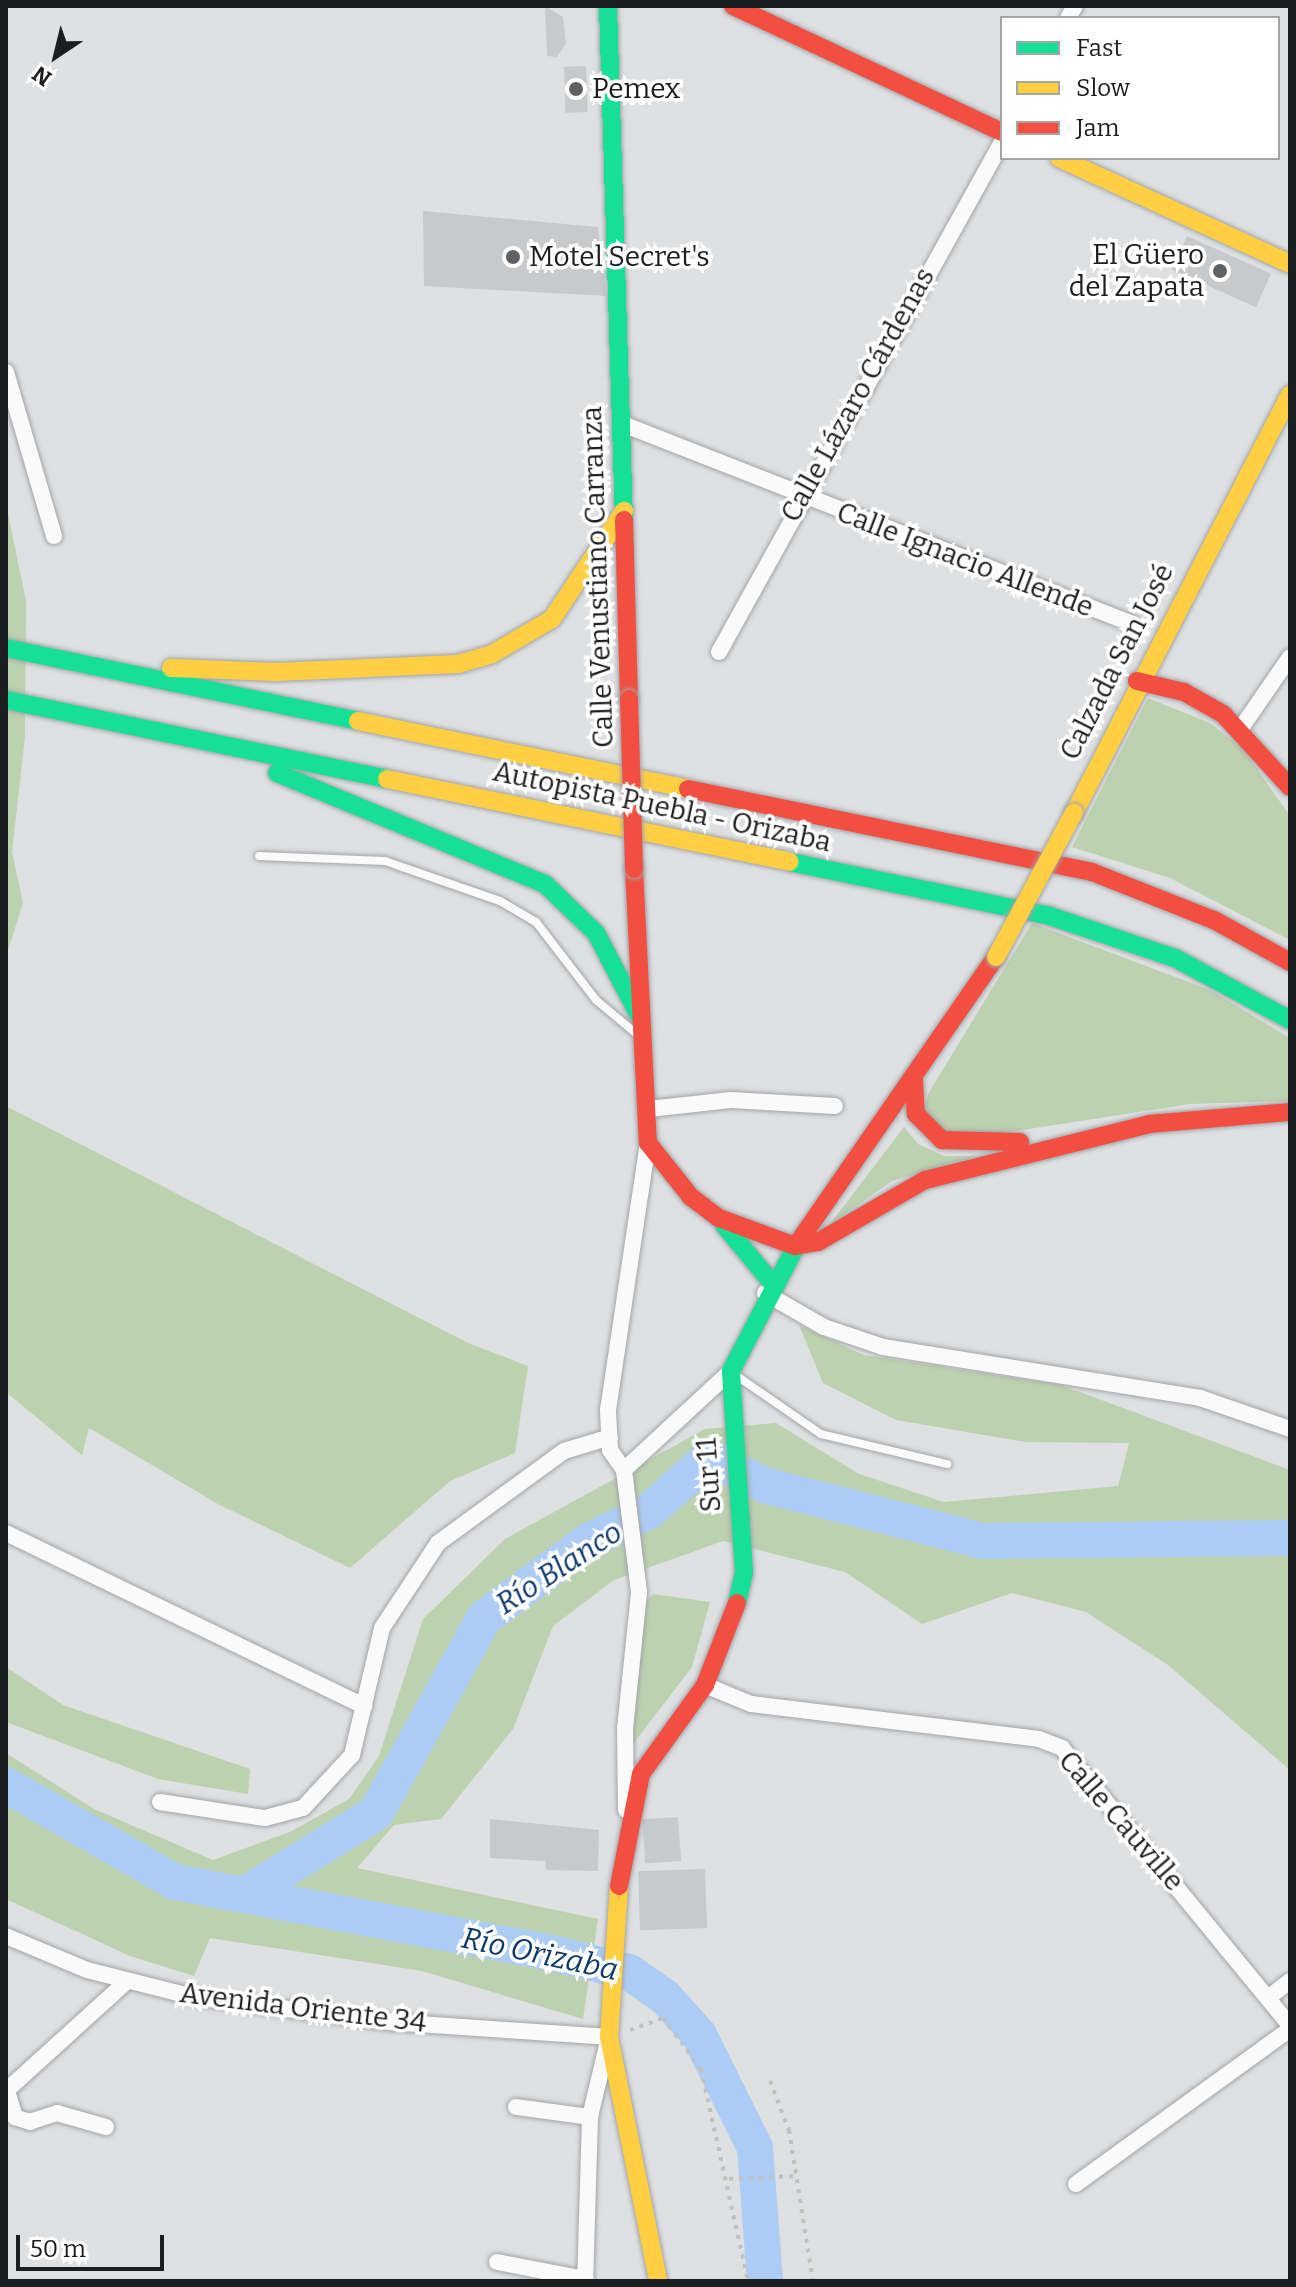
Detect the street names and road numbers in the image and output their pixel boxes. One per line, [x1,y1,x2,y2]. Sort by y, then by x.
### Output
street label: Calle Lázaro Cárdenas [774,262,942,528]
street label: Calle Venustiano Carranza [575,406,621,748]
street label: Calle Ignacio Allende [832,496,1098,624]
street label: Calzada San José [1053,558,1181,766]
street label: Autopista Puebla - Orizaba [490,755,834,859]
street label: Sur 11 [690,1437,728,1513]
street label: Calle Cauville [1051,1744,1191,1898]
street label: Avenida Oriente 34 [178,1976,428,2040]

